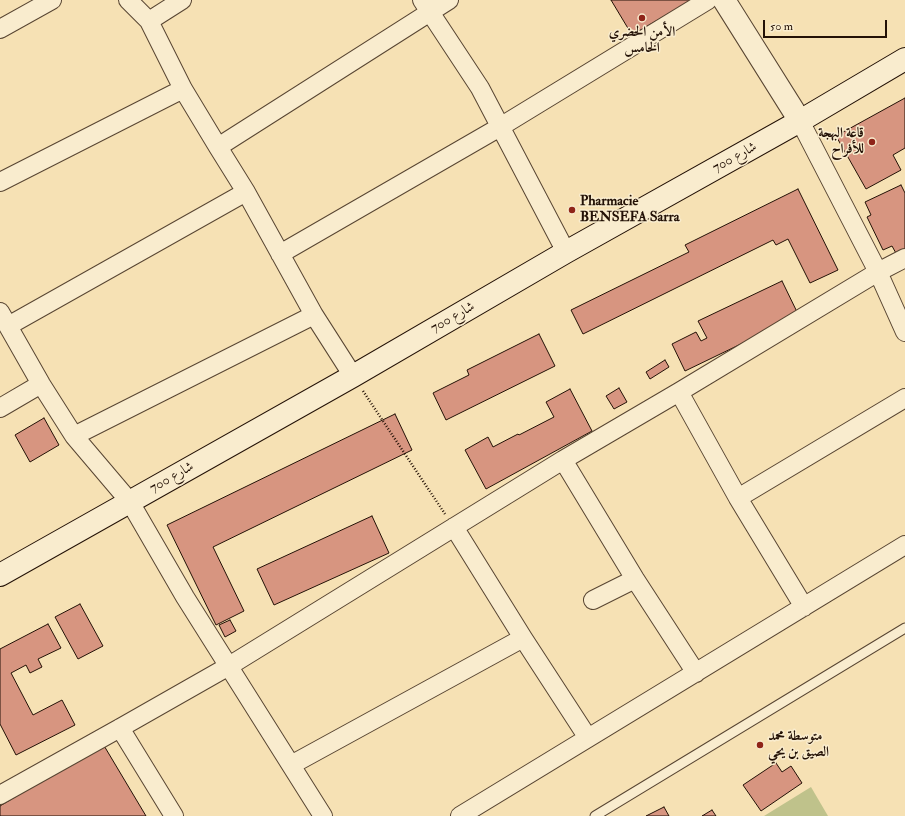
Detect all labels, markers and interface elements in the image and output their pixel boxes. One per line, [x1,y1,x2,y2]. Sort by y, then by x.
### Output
scale bar [765,12,889,38]
marker: الأمن الحضري الخامس [637,13,647,23]
text: 50 m [770,19,793,34]
place label: الأمن الحضري الخامس [609,25,675,58]
place label: قاعة البهجة للأفراح [818,126,864,158]
marker: قاعة البهجة للأفراح [867,137,877,147]
street label: شارع 700 [710,139,760,177]
place label: Pharmacie BENSEFA Sarra [580,194,679,226]
marker: Pharmacie BENSEFA Sarra [567,205,577,215]
street label: شارع 700 [428,299,478,337]
street label: شارع 700 [147,459,197,497]
place label: متوسطة محمد الصيق بن يحي [768,729,829,762]
marker: متوسطة محمد الصيق بن يحي [755,740,765,750]

